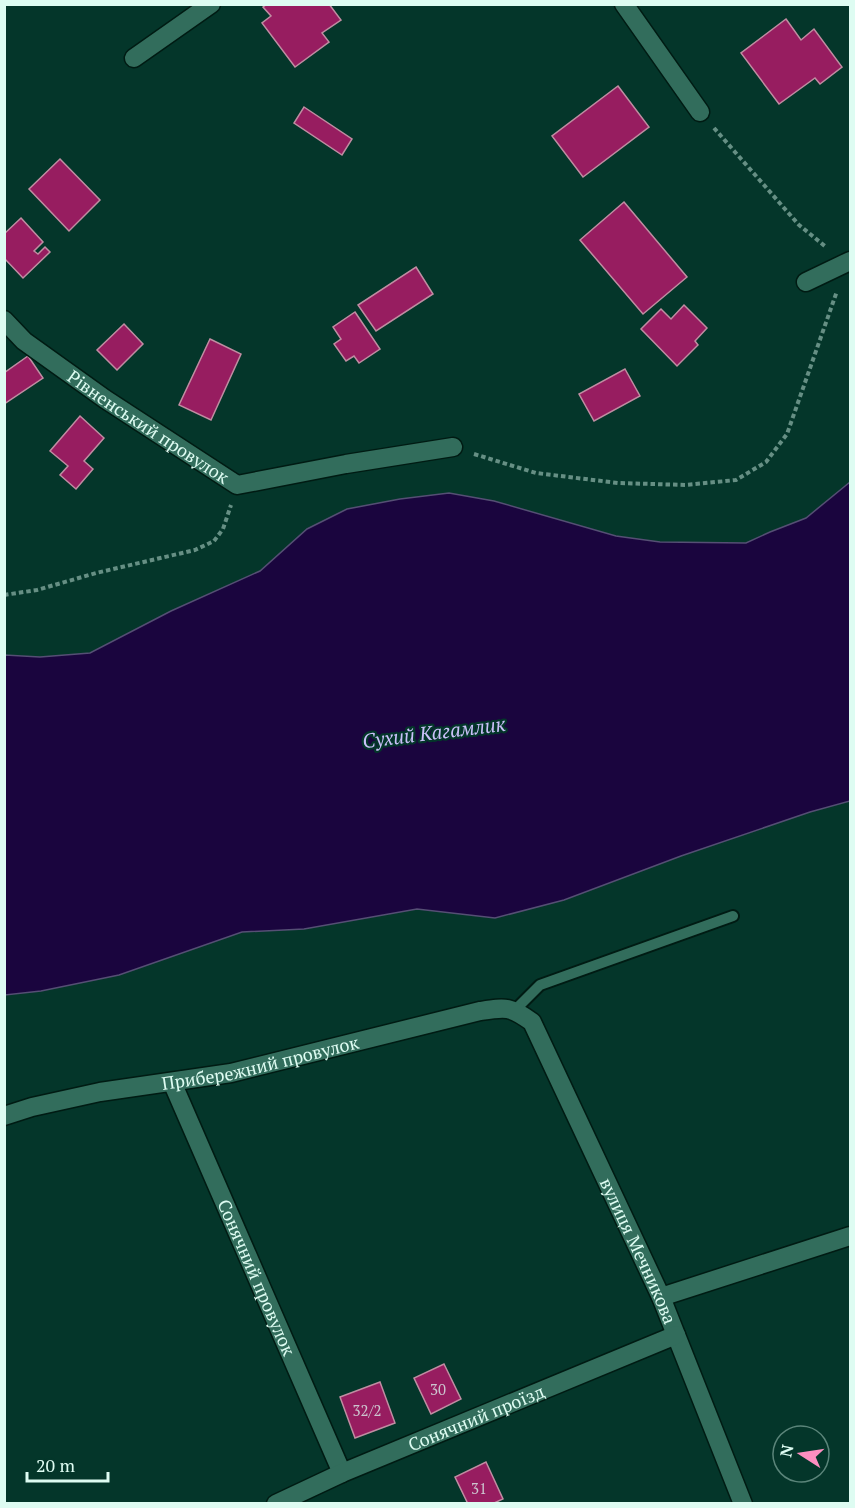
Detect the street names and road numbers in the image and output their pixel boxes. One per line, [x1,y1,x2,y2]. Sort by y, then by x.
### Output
street label: Рівненський провулок [63,364,234,489]
street label: Прибережний провулок [160,1030,361,1095]
street label: вулиця Мечникова [595,1174,682,1327]
street label: Сонячний провулок [212,1195,302,1359]
street label: Сонячний проїзд [404,1379,548,1456]

